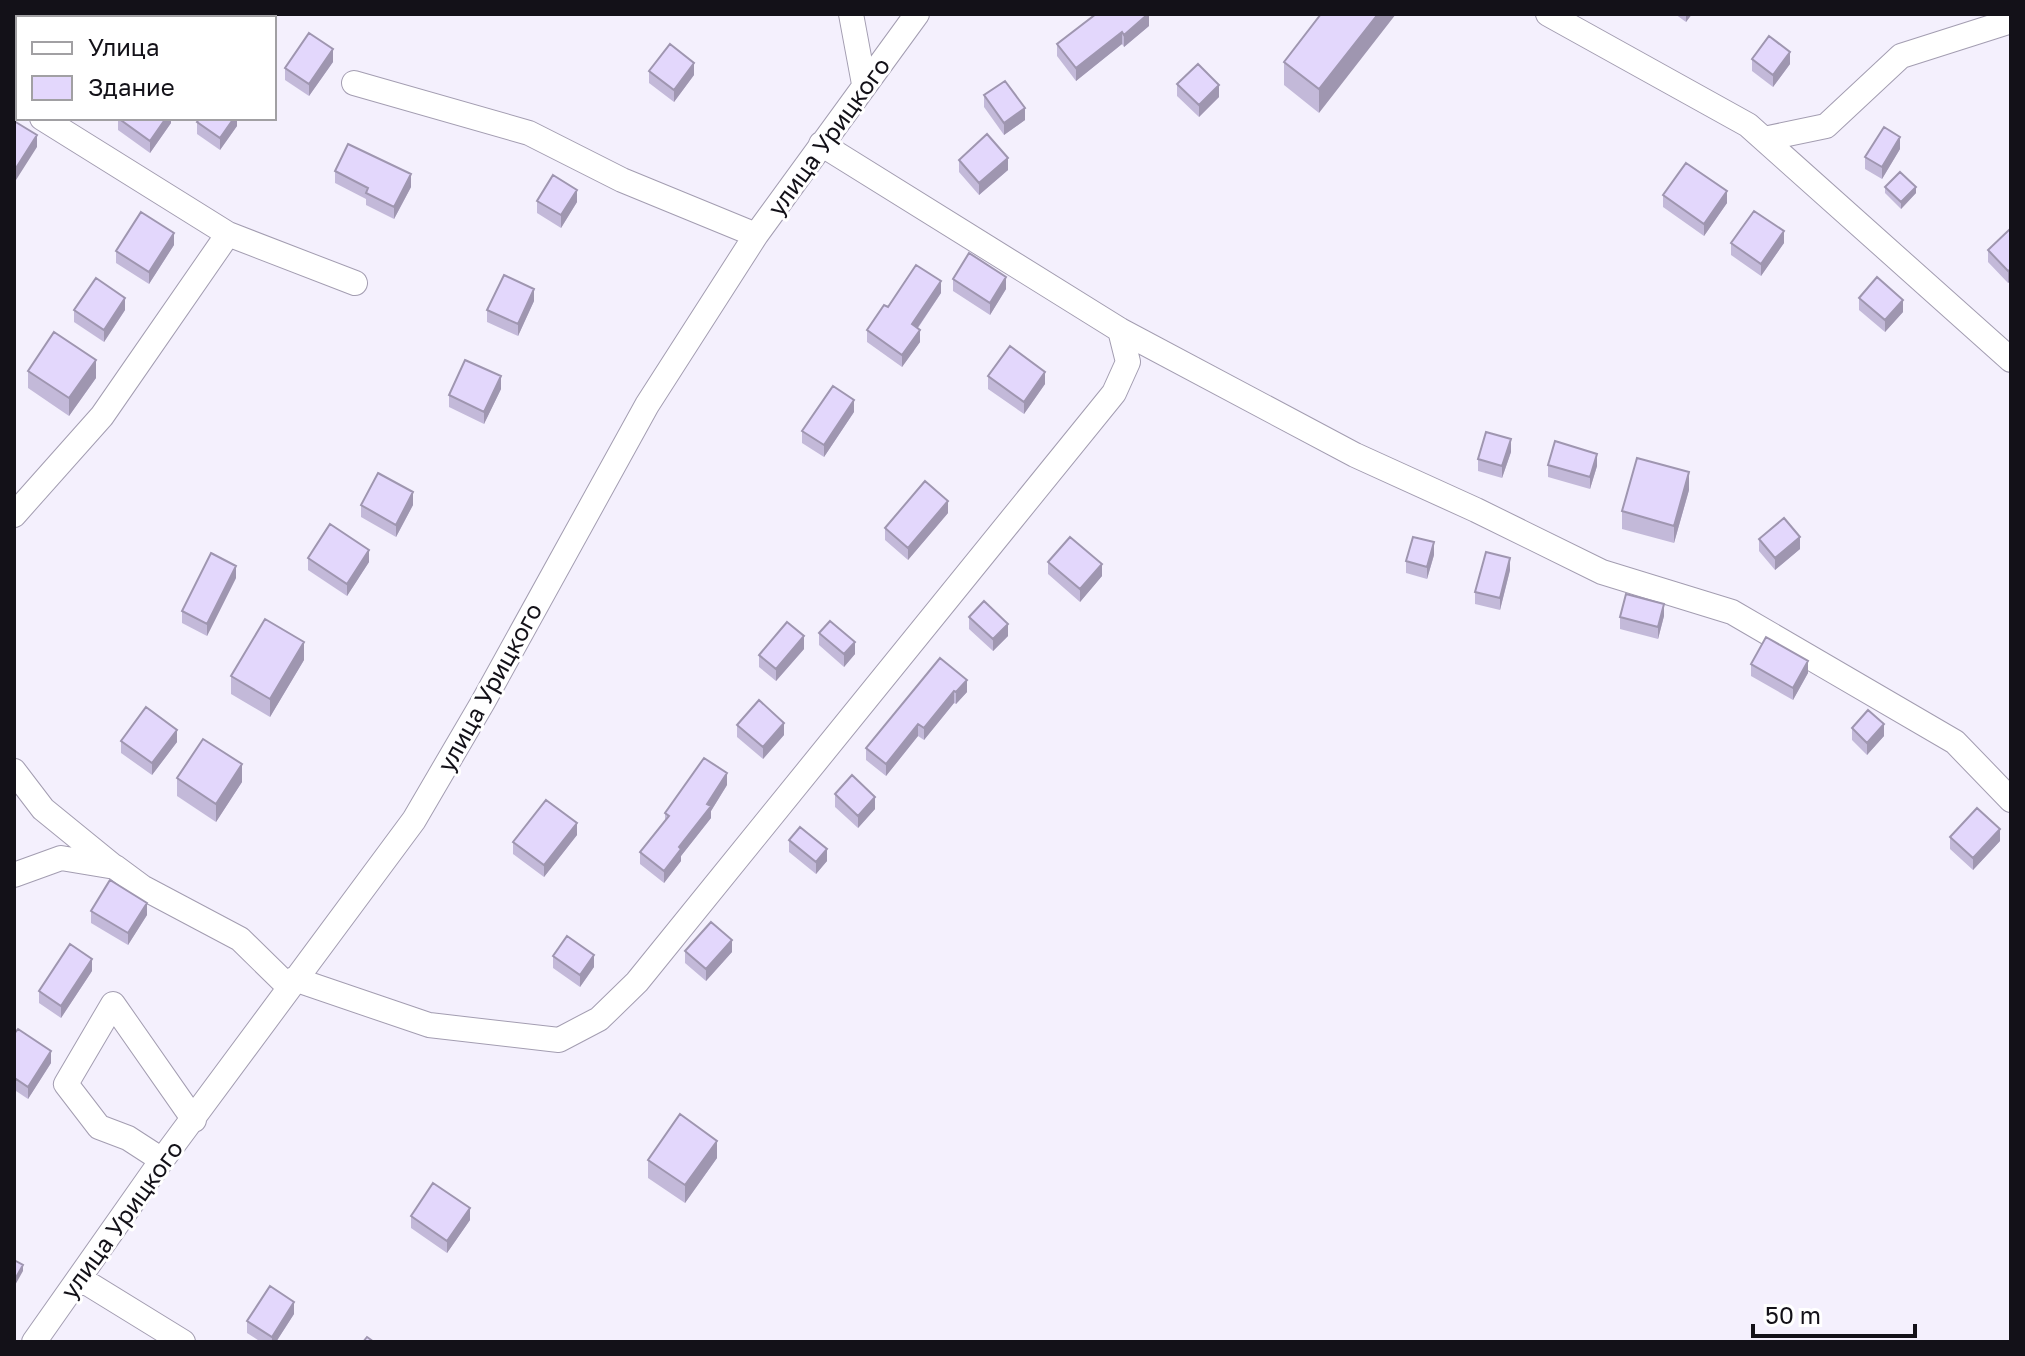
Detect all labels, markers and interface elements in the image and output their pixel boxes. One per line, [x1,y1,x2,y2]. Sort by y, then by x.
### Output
legend [16,16,276,120]
text: Улица [88,32,160,61]
street label: улица Урицкого [761,51,895,221]
text: Здание [88,72,175,101]
street label: улица Урицкого [431,597,547,777]
street label: улица Урицкого [54,1134,188,1304]
scale bar [1753,1288,1915,1338]
text: 50 m [1765,1300,1821,1329]

